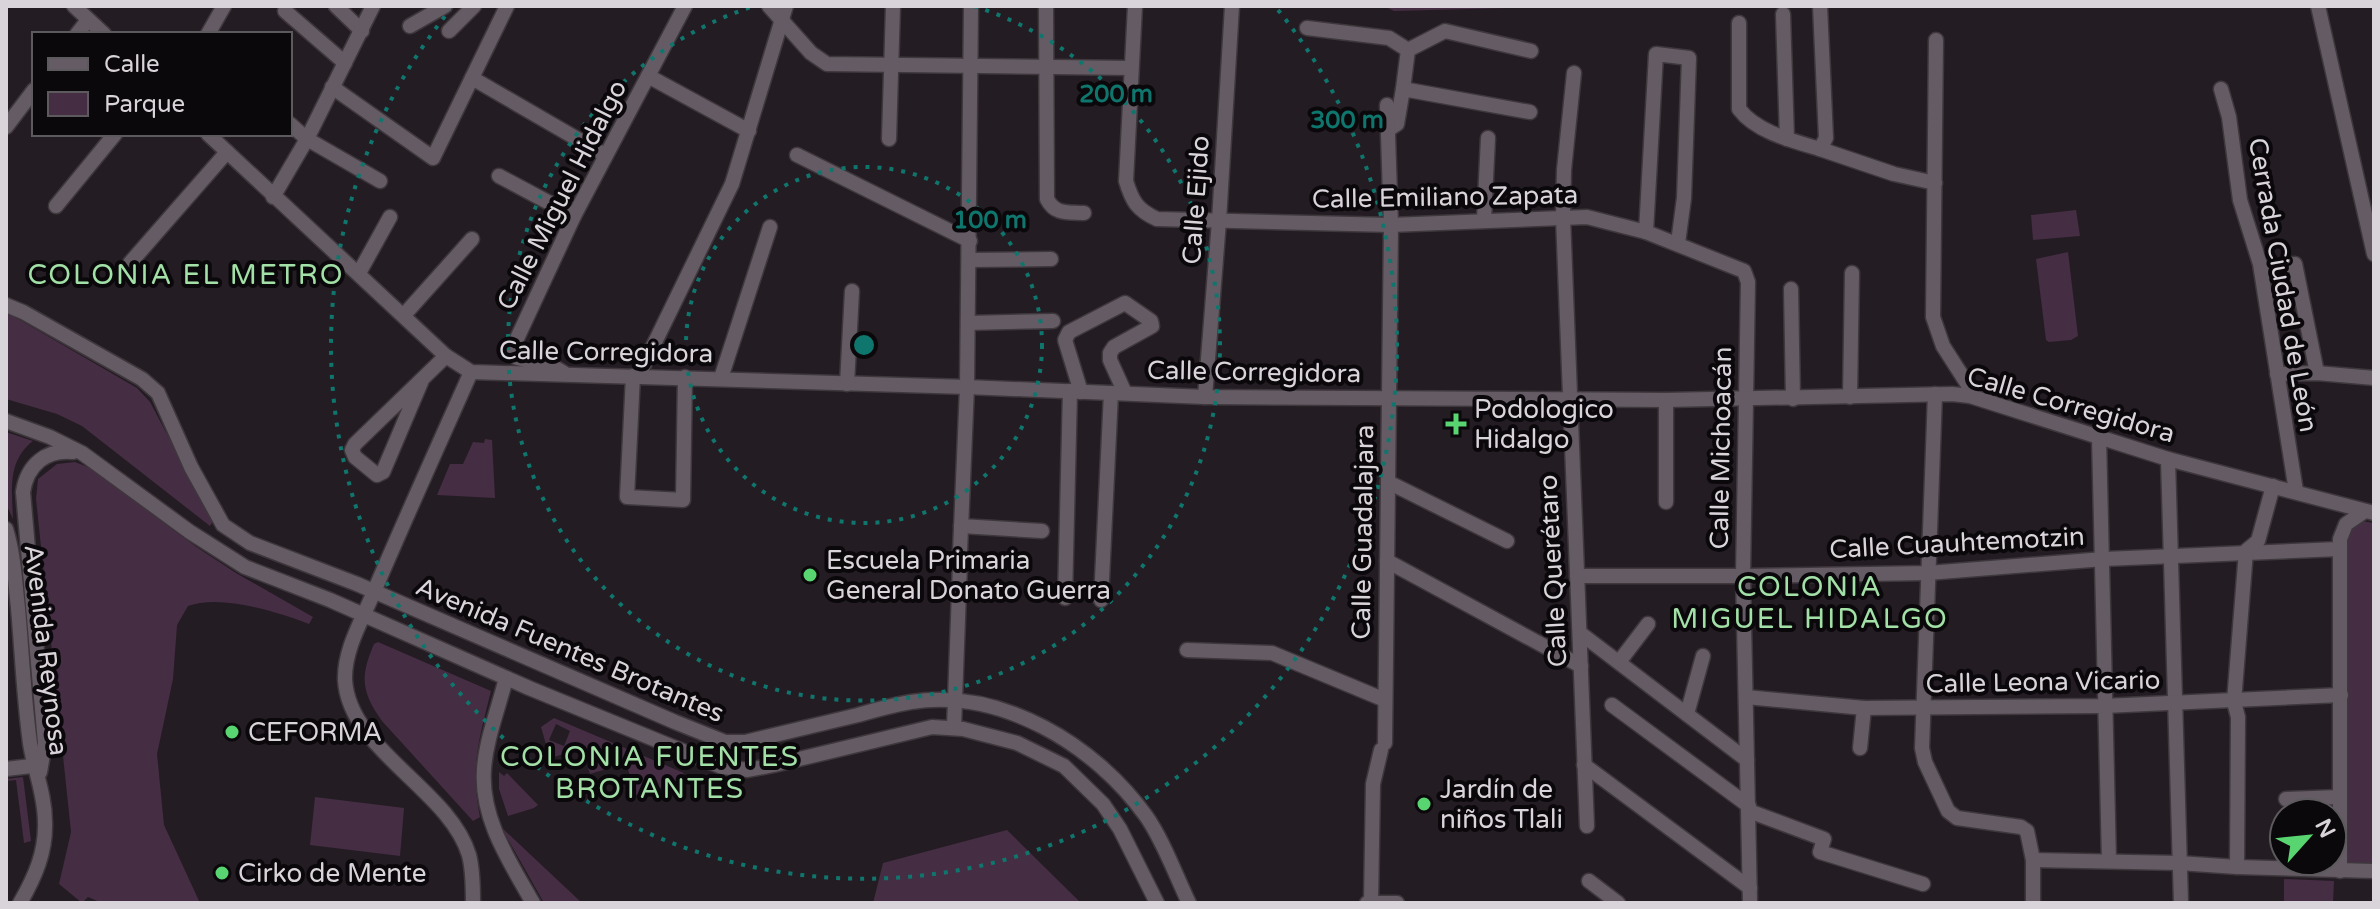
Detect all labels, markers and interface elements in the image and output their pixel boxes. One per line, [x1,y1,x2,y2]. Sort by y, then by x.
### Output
legend [32,32,292,136]
text: Calle [104,50,160,79]
street label: Calle Miguel Hidalgo [490,75,634,315]
text: 200 m [1079,80,1153,109]
text: Parque [104,90,185,119]
text: 300 m [1310,106,1384,135]
street label: Calle Ejido [1176,135,1216,265]
street label: Cerrada Ciudad de León [2242,135,2324,435]
street label: Calle Emiliano Zapata [1312,179,1578,215]
text: 100 m [953,206,1027,235]
district label: COLONIA EL METRO [27,258,345,292]
centre of rings [850,331,878,359]
street label: Calle Corregidora [499,335,713,369]
street label: Calle Michoacán [1704,346,1738,550]
street label: Calle Corregidora [1147,355,1361,389]
street label: Calle Corregidora [1964,361,2178,449]
place label: Podologico Hidalgo [1474,394,1614,455]
marker: Podologico Hidalgo [1445,413,1467,435]
street label: Calle Guadalajara [1346,424,1380,640]
street label: Calle Querétaro [1532,474,1574,668]
street label: Calle Cuauhtemotzin [1828,521,2086,565]
street label: Avenida Reynosa [18,543,74,757]
place label: Escuela Primaria General Donato Guerra [826,545,1111,606]
marker: Escuela Primaria General Donato Guerra [801,566,819,584]
district label: COLONIA MIGUEL HIDALGO [1671,570,1949,636]
street label: Avenida Fuentes Brotantes [411,571,729,729]
street label: Calle Leona Vicario [1925,664,2161,700]
place label: CEFORMA [248,717,382,748]
marker: CEFORMA [223,723,241,741]
district label: COLONIA FUENTES BROTANTES [500,740,800,806]
place label: Jardín de niños Tlali [1440,774,1563,835]
marker: Jardín de niños Tlali [1415,795,1433,813]
north arrow [2268,797,2348,877]
text: N [2309,815,2341,842]
place label: Cirko de Mente [238,858,426,889]
marker: Cirko de Mente [213,864,231,882]

